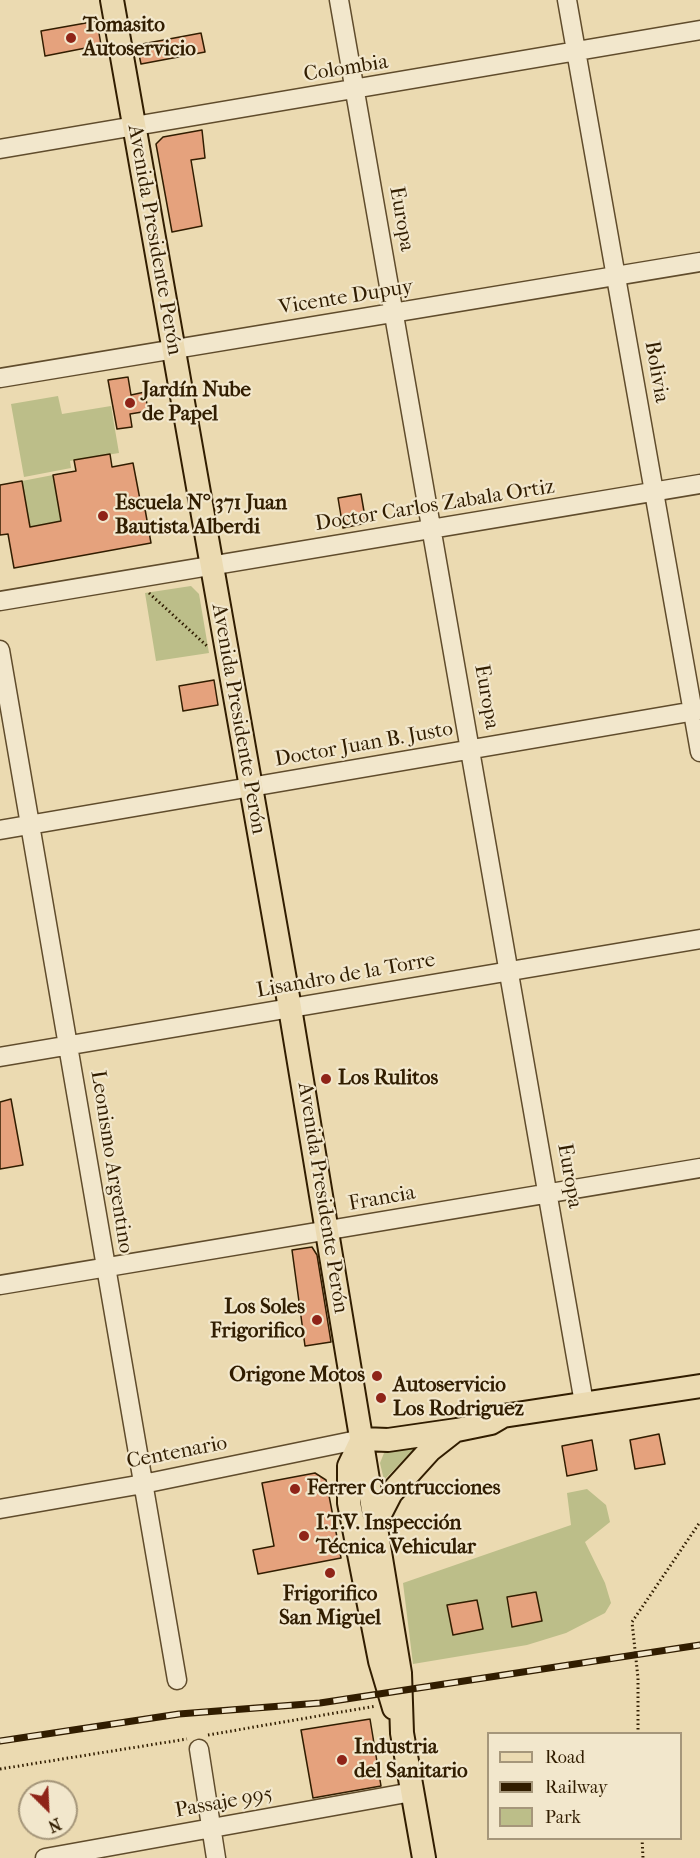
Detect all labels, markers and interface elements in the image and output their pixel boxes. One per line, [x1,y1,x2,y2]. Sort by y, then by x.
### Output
place label: Tomasito Autoservicio [83,13,196,63]
marker: Tomasito Autoservicio [64,31,78,45]
street label: Colombia [302,50,390,88]
street label: Avenida Presidente Perón [121,123,187,357]
street label: Europa [383,185,419,253]
street label: Vicente Dupuy [277,275,415,321]
street label: Bolivia [638,339,674,405]
place label: Jardín Nube de Papel [142,378,251,428]
marker: Jardín Nube de Papel [123,396,137,410]
street label: Doctor Carlos Zabala Ortiz [314,475,556,537]
place label: Escuela N° 371 Juan Bautista Alberdi [115,491,287,541]
marker: Escuela N° 371 Juan Bautista Alberdi [96,509,110,523]
street label: Avenida Presidente Perón [205,602,271,836]
street label: Europa [468,663,504,731]
street label: Doctor Juan B. Justo [273,717,455,773]
street label: Lisandro de la Torre [255,948,437,1004]
place label: Los Rulitos [338,1066,438,1092]
street label: Leonismo Argentino [84,1069,138,1255]
marker: Los Rulitos [319,1072,333,1086]
street label: Avenida Presidente Perón [291,1081,353,1315]
street label: Europa [551,1142,587,1210]
street label: Francia [347,1181,417,1217]
place label: Los Soles Frigorifico [210,1295,305,1345]
marker: Los Soles Frigorifico [310,1313,324,1327]
place label: Origone Motos [229,1363,365,1389]
marker: Origone Motos [370,1369,384,1383]
place label: Autoservicio Los Rodriguez [393,1373,524,1423]
marker: Autoservicio Los Rodriguez [374,1391,388,1405]
street label: Centenario [125,1431,229,1475]
place label: Ferrer Contrucciones [307,1476,500,1502]
marker: Ferrer Contrucciones [288,1482,302,1496]
place label: I.T.V. Inspección Técnica Vehicular [316,1511,476,1561]
marker: I.T.V. Inspección Técnica Vehicular [297,1529,311,1543]
marker: Frigorifico San Miguel [323,1566,337,1580]
place label: Frigorifico San Miguel [279,1582,381,1632]
legend [487,1732,682,1840]
place label: Industria del Sanitario [354,1735,468,1785]
text: Road [545,1747,585,1768]
marker: Industria del Sanitario [335,1753,349,1767]
text: Railway [545,1777,608,1798]
north arrow [18,1780,78,1840]
street label: Passaje 995 [173,1782,275,1824]
text: Park [545,1807,581,1828]
text: N [45,1814,64,1836]

